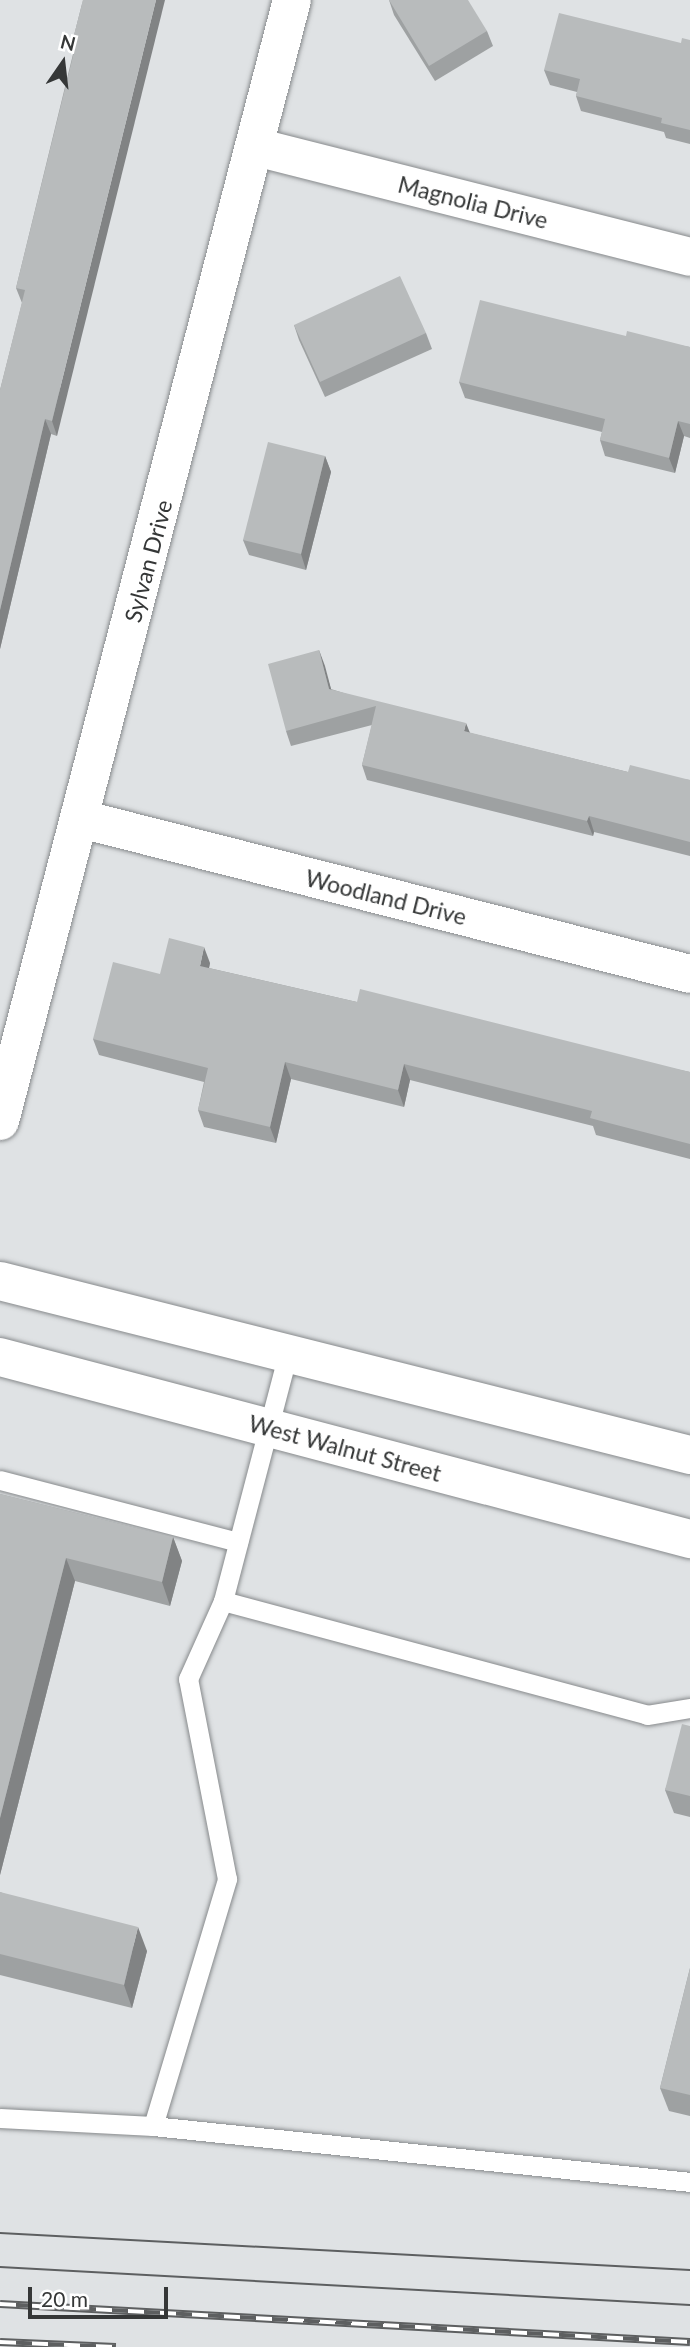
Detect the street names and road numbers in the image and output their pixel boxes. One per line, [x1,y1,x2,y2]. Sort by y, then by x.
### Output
street label: Magnolia Drive [395,170,551,234]
street label: Sylvan Drive [118,497,178,625]
street label: Woodland Drive [303,864,469,930]
street label: West Walnut Street [246,1409,444,1487]

